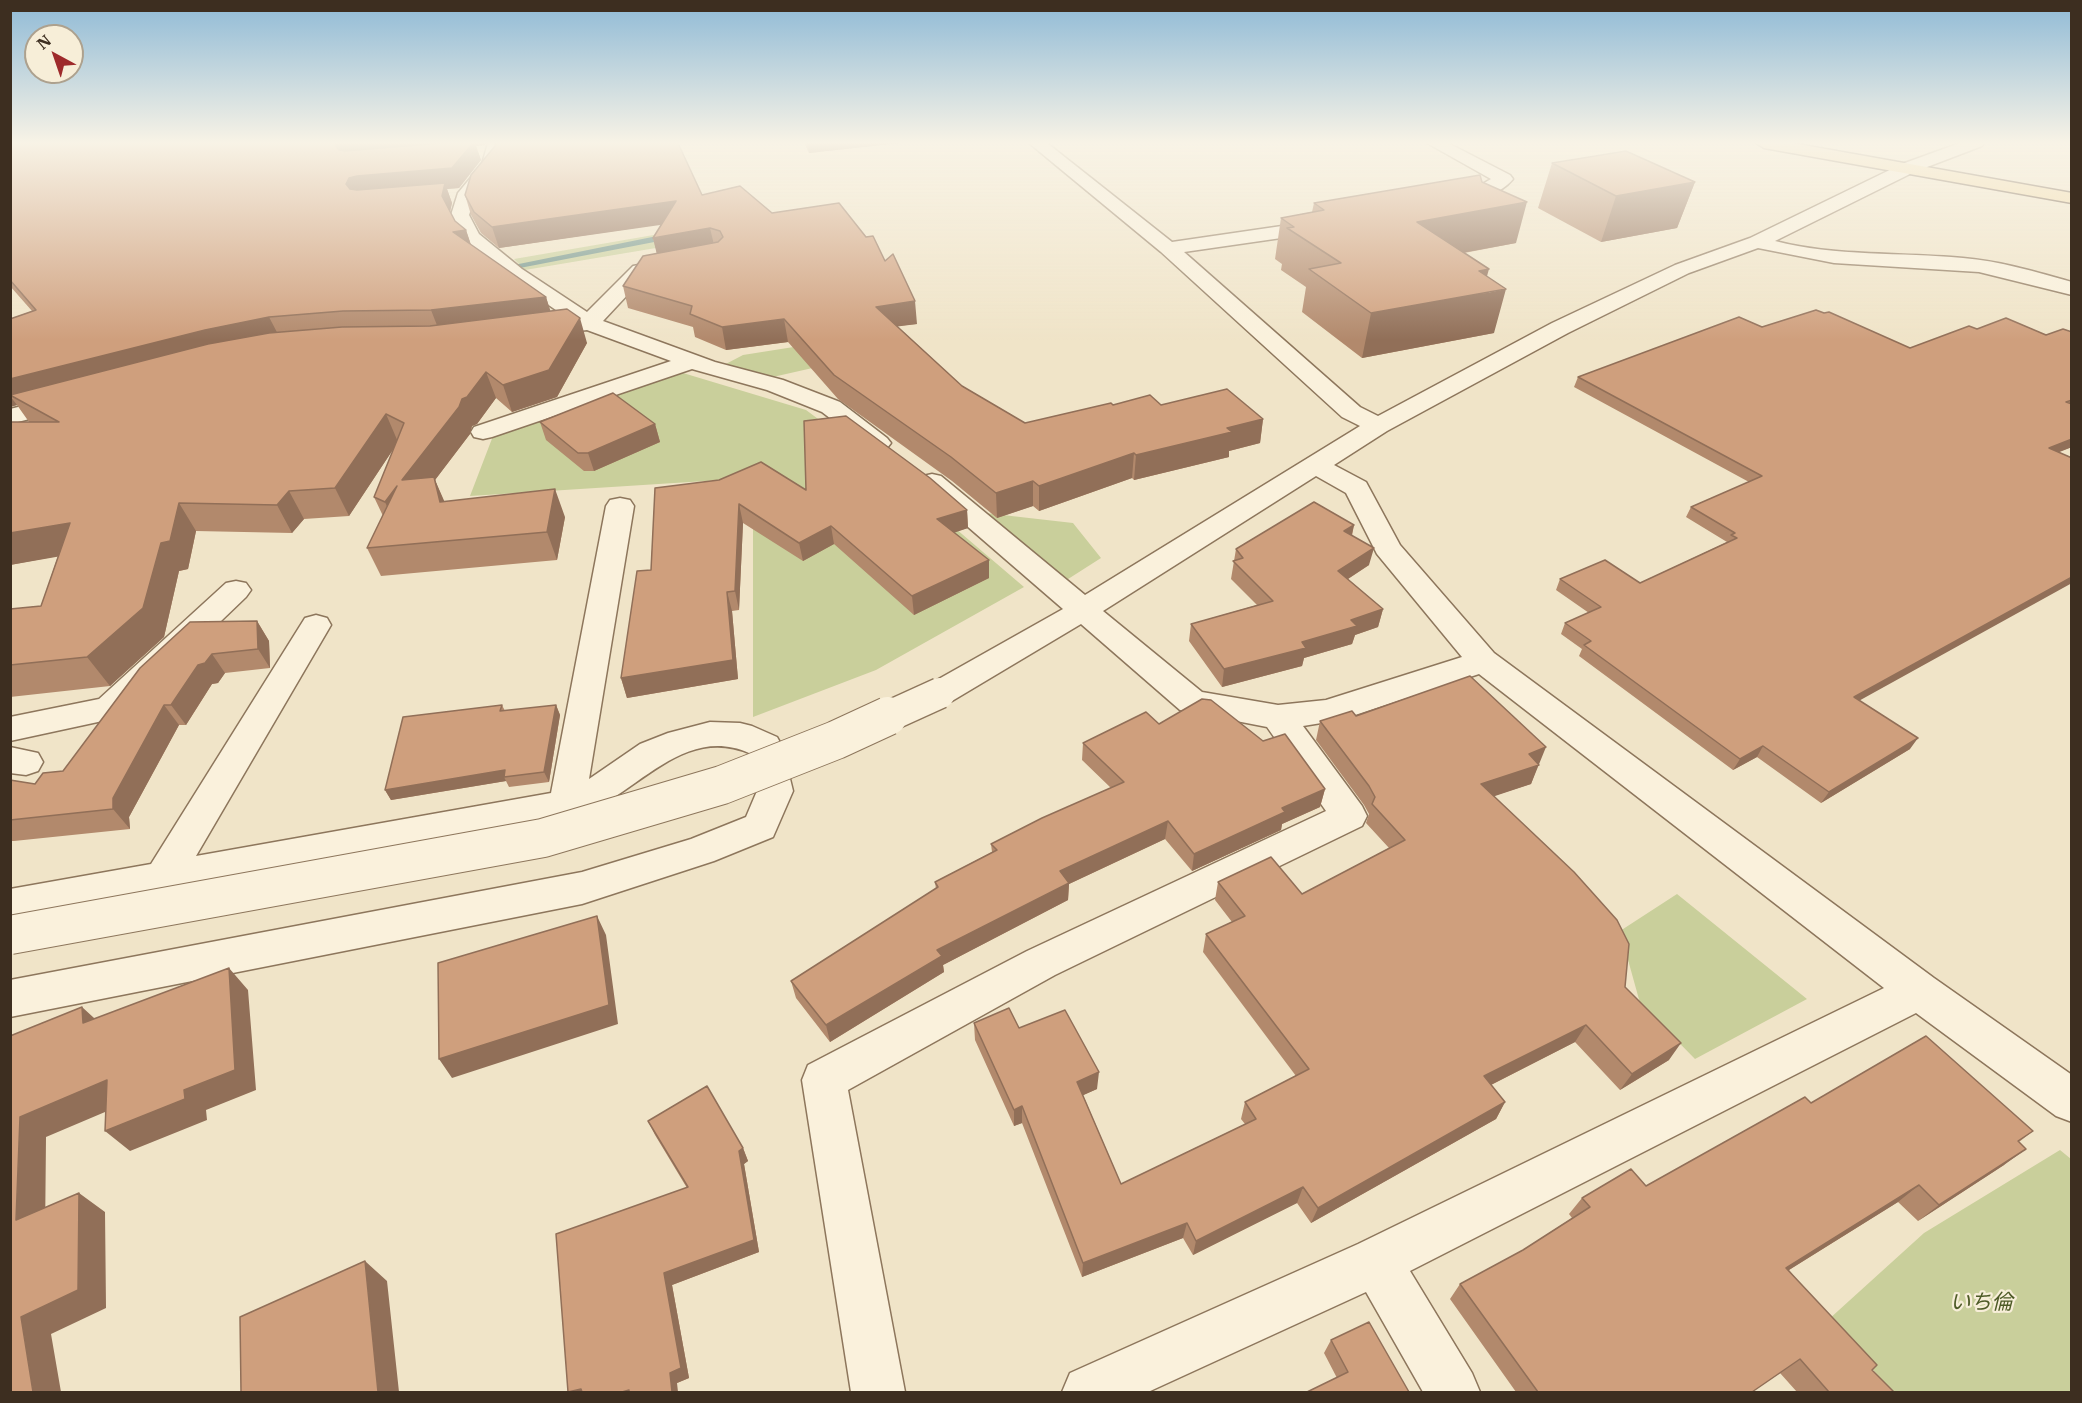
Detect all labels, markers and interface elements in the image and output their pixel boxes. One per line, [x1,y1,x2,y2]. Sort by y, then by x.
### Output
north arrow [24,24,84,84]
text: N [32,30,55,53]
park label: いち倫 [1950,1290,2012,1316]

